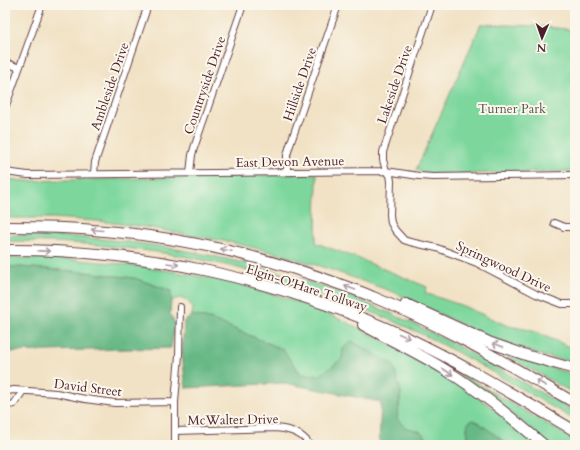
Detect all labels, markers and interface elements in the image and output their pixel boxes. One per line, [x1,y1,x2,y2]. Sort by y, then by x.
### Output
north arrow [522,18,562,58]
street label: Countryside Drive [180,34,230,137]
street label: Ambleside Drive [86,40,133,133]
text: N [536,40,547,55]
street label: Lakeside Drive [373,42,417,126]
street label: Hillside Drive [279,45,321,124]
park label: Turner Park [478,100,546,118]
street label: East Devon Avenue [236,152,345,172]
one-way arrow [91,226,104,234]
street label: Springwood Drive [453,237,554,297]
one-way arrow [220,246,233,254]
one-way arrow [37,247,50,255]
one-way arrow [166,260,179,268]
street label: Elgin-O'Hare Tollway [244,260,370,316]
one-way arrow [344,284,357,291]
one-way arrow [398,333,410,340]
one-way arrow [492,341,504,349]
one-way arrow [442,368,453,376]
street label: David Street [53,375,123,401]
one-way arrow [535,379,547,387]
street label: McWalter Drive [187,410,279,430]

